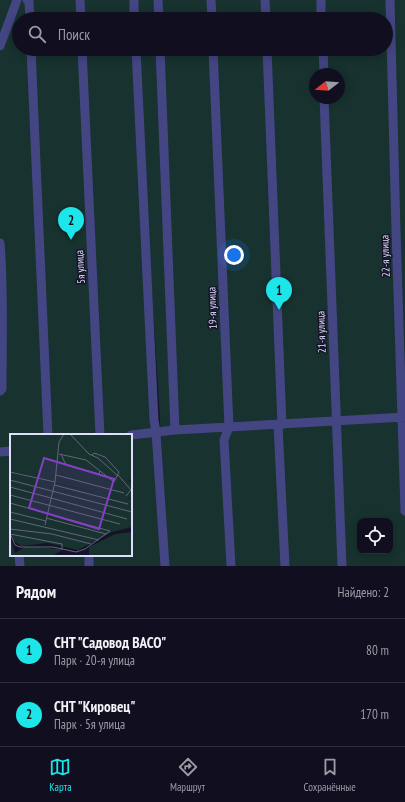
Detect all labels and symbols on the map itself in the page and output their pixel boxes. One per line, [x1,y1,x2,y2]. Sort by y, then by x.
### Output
north arrow [309,68,345,104]
pin: 2 [58,207,84,240]
street label: 22-я улица [377,235,393,277]
your location [224,245,244,265]
street label: 5я улица [72,250,88,284]
pin: 1 [266,277,292,310]
street label: 19-я улица [204,287,220,329]
street label: 21-я улица [313,311,329,353]
inset map [10,434,132,556]

